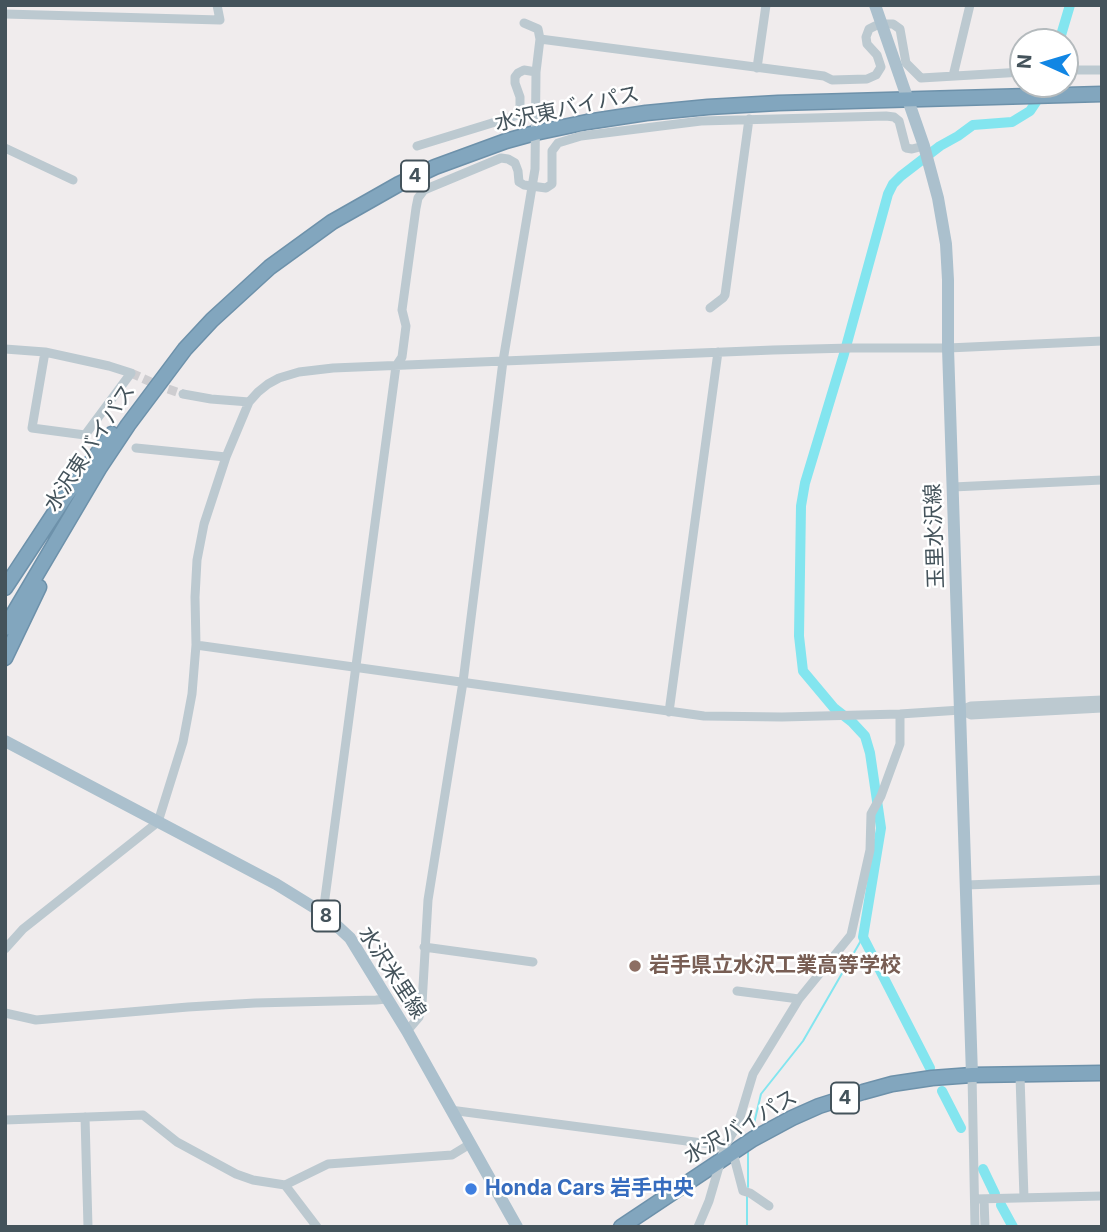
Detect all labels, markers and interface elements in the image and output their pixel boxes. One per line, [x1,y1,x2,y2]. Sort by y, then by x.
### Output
north arrow [1009,28,1079,98]
text: N [1013,54,1037,70]
street label: 水沢東バイパス [492,81,642,137]
road number: 4 [401,160,429,192]
street label: 水沢東バイパス [39,379,141,517]
street label: 玉里水沢線 [921,483,949,589]
road number: 8 [312,900,340,932]
street label: 水沢米里線 [353,922,431,1024]
place label: 岩手県立水沢工業高等学校 [649,953,901,979]
marker: 岩手県立水沢工業高等学校 [627,958,643,974]
road number: 4 [831,1082,859,1114]
street label: 水沢バイパス [680,1085,802,1169]
place label: Honda Cars 岩手中央 [485,1176,694,1202]
marker: Honda Cars 岩手中央 [463,1181,479,1197]

